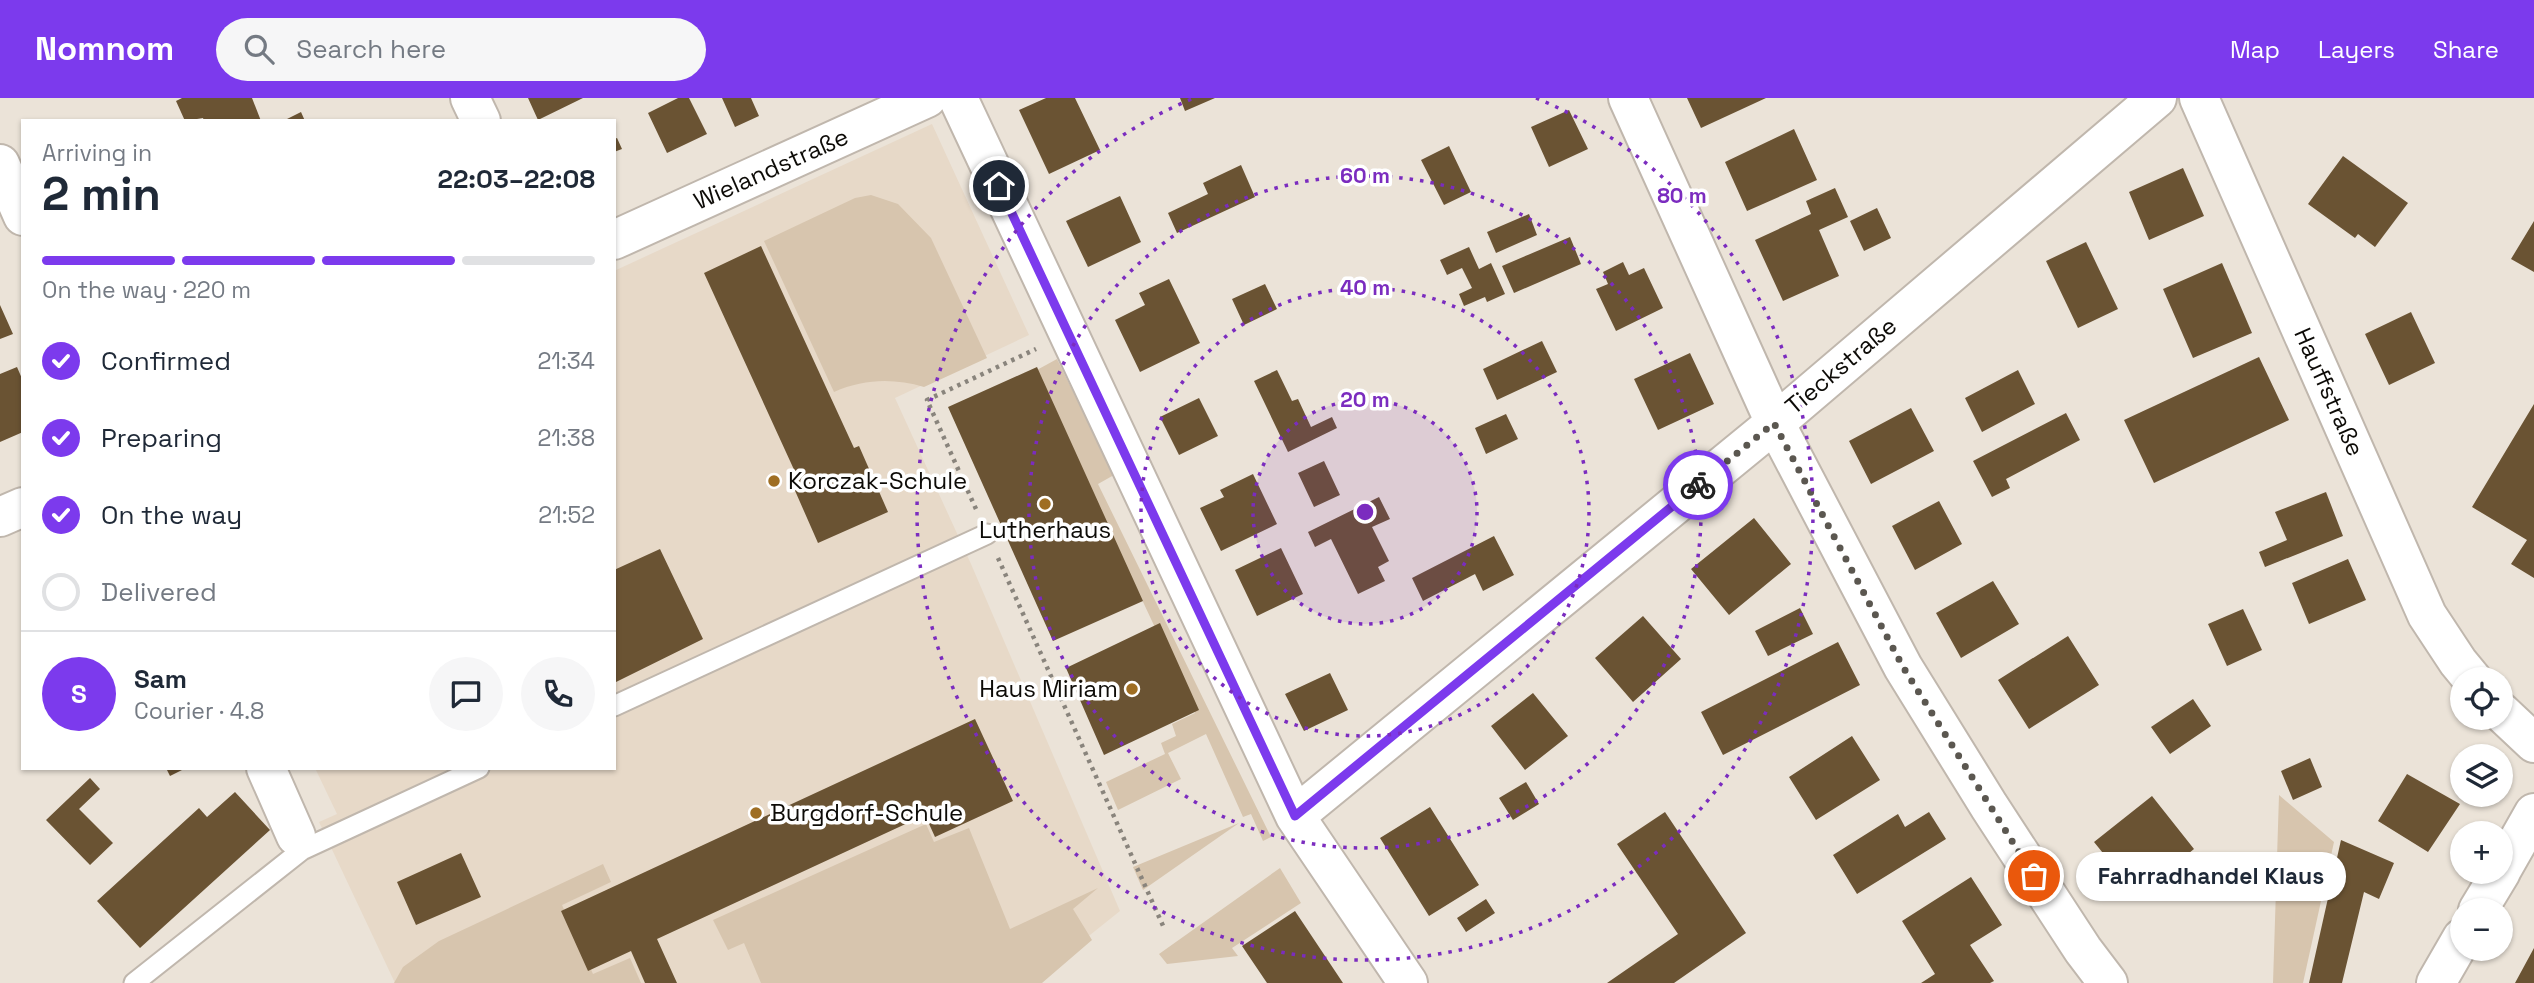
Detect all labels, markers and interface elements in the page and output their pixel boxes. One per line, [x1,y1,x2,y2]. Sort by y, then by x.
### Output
search box [216,18,706,81]
text: Nomnom [35,28,174,70]
icon: search [240,30,278,68]
text: Search here [296,32,446,66]
text: Map [2230,34,2280,65]
text: Layers [2318,34,2395,65]
text: Share [2433,34,2499,65]
street label: Wielandstraße [689,121,853,216]
text: Arriving in [42,138,152,168]
pin [969,156,1029,216]
text: 22:03–22:08 [437,162,595,196]
text: 60 m [1340,162,1390,189]
text: 2 min [42,165,161,223]
icon: home [980,167,1018,205]
text: 80 m [1657,182,1707,209]
text: 40 m [1340,274,1390,301]
text: On the way · 220 m [42,275,251,305]
street label: Tieckstraße [1779,310,1903,421]
street label: Hauffstraße [2287,323,2372,461]
icon: check [42,342,80,380]
text: Confirmed [101,344,231,378]
text: 21:34 [537,346,595,376]
text: 20 m [1340,386,1390,413]
icon: check [42,419,80,457]
text: Preparing [101,421,222,455]
text: 21:38 [537,423,595,453]
courier [1663,450,1733,520]
place label: Korczak-Schule [788,465,967,496]
icon: bike [1679,466,1717,504]
marker: Korczak-Schule [766,473,782,489]
icon: check [42,496,80,534]
marker: Lutherhaus [1037,496,1053,512]
text: On the way [101,498,242,532]
text: 21:52 [538,500,595,530]
centre of rings [1353,500,1377,524]
place label: Lutherhaus [979,514,1111,545]
text: Delivered [101,575,217,609]
button: chat [429,657,503,731]
button: phone [521,657,595,731]
text: Sam [134,662,187,696]
map controls [2450,667,2513,961]
button: locate [2450,667,2513,730]
place label: Haus Miriam [979,673,1118,704]
text: S [71,677,87,711]
marker: Haus Miriam [1124,681,1140,697]
text: Courier · 4.8 [134,696,264,726]
button: layers [2450,744,2513,807]
place label: Burgdorf-Schule [770,797,963,828]
marker: Burgdorf-Schule [748,805,764,821]
button: + [2450,821,2513,884]
pin [2004,846,2064,906]
callout: Fahrradhandel Klaus [2076,852,2346,900]
icon: bag [2015,857,2053,895]
text: Fahrradhandel Klaus [2098,861,2324,891]
button: − [2450,898,2513,961]

